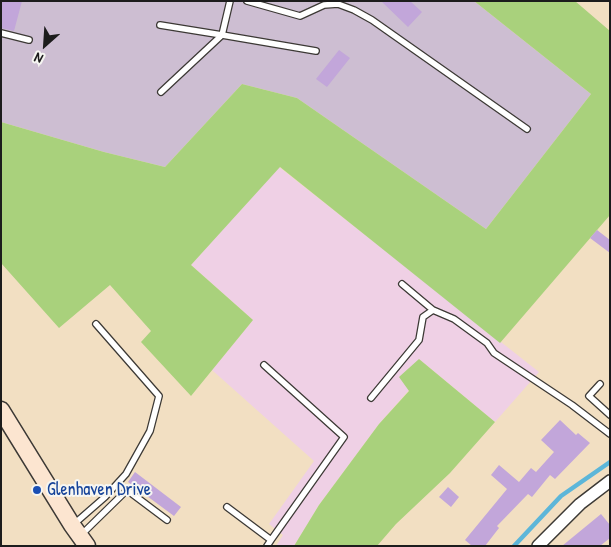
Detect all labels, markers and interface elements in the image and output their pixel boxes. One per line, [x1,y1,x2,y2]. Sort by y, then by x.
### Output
north arrow [20,20,70,70]
text: N [31,49,46,69]
place label: Glenhaven Drive [47,479,151,501]
marker: Glenhaven Drive [31,484,43,496]

